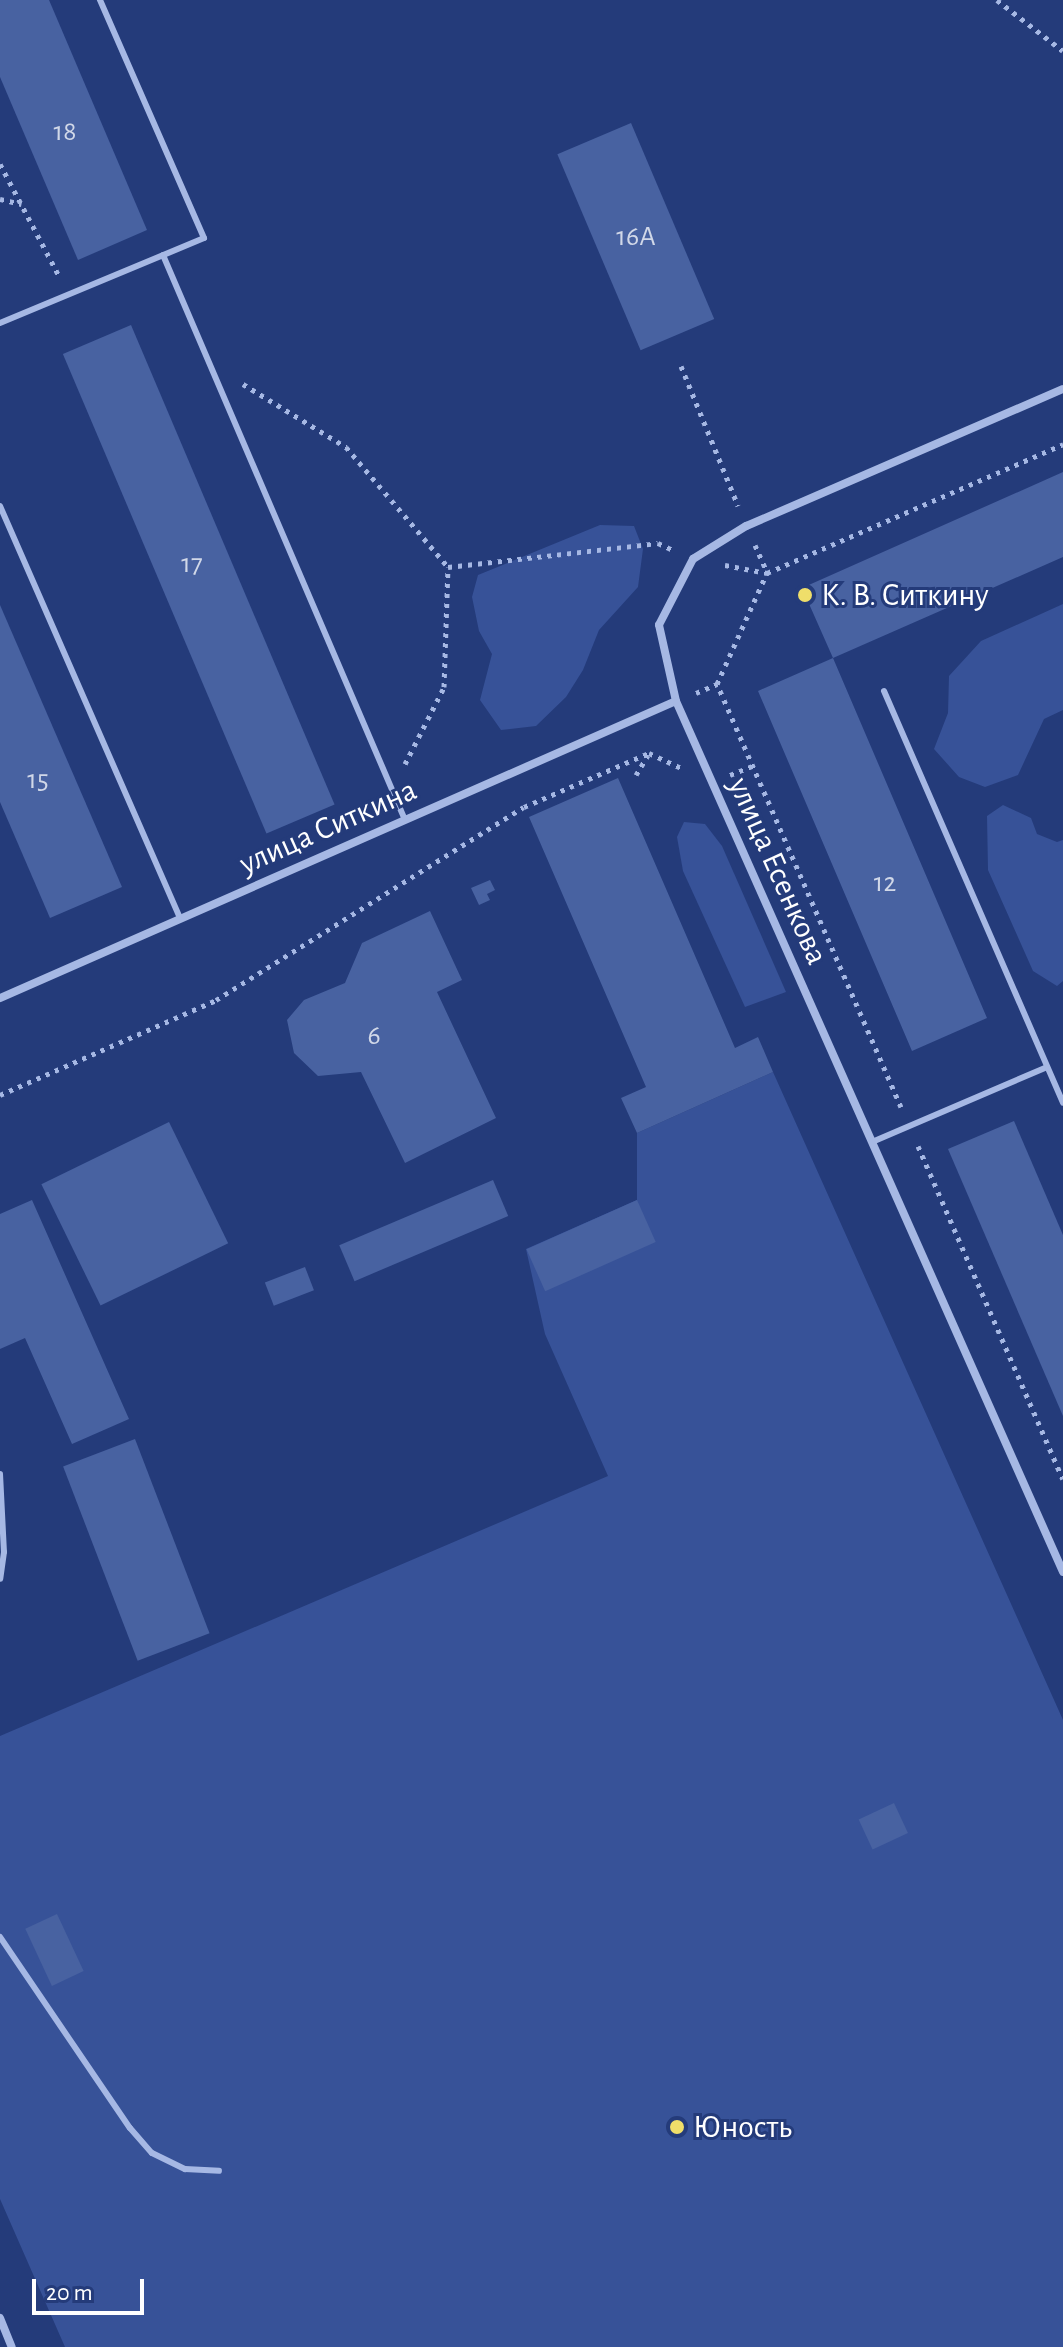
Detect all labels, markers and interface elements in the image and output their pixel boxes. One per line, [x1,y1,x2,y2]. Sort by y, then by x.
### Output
house number: 18 [54,115,76,149]
house number: 16А [616,220,656,254]
house number: 17 [181,547,203,581]
place label: К. В. Ситкину [821,576,989,614]
marker: К. В. Ситкину [796,586,814,604]
house number: 15 [27,763,49,797]
street label: улица Ситкина [233,771,423,883]
street label: улица Есенкова [720,772,836,970]
house number: 12 [874,866,896,900]
house number: 6 [367,1019,381,1053]
place label: Юность [693,2108,792,2146]
marker: Юность [668,2118,686,2136]
scale bar [36,2263,148,2313]
text: 20 m [46,2281,93,2305]

